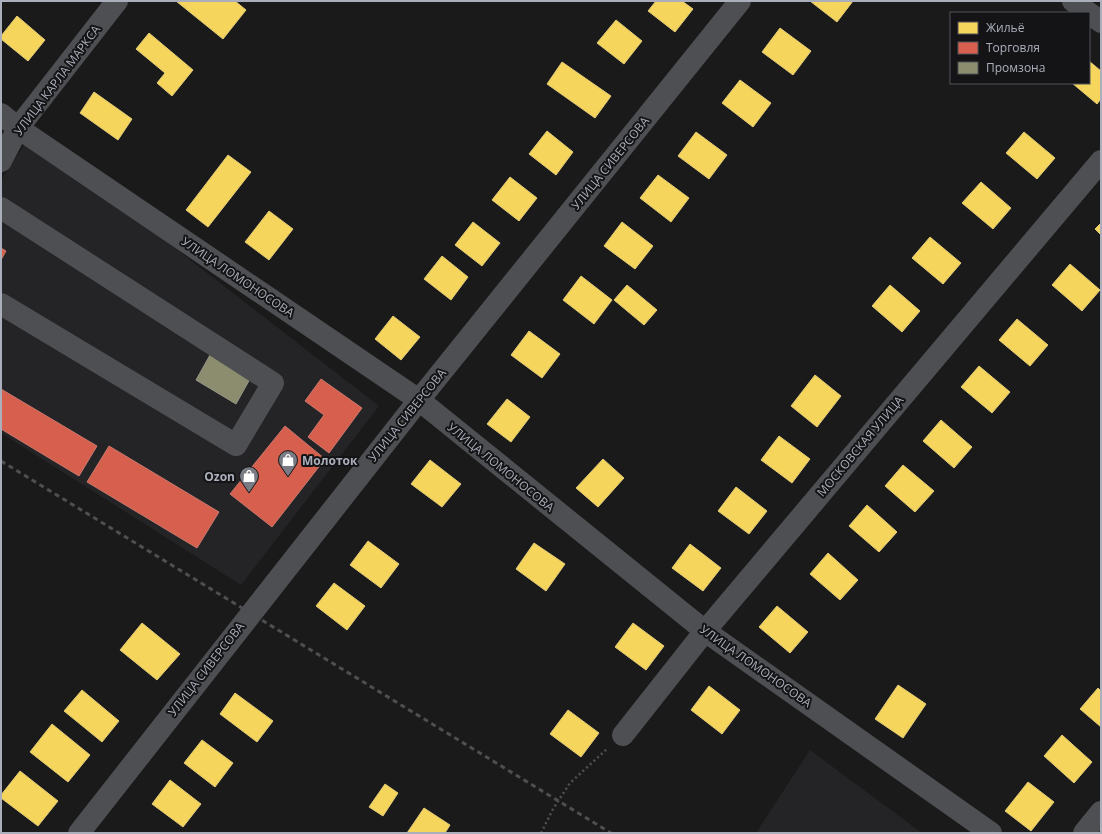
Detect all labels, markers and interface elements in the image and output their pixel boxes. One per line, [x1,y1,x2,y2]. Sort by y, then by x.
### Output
legend [950,12,1090,84]
text: Жильё [986,19,1025,36]
street label: УЛИЦА КАРЛА МАРКСА [10,21,104,139]
text: Торговля [986,39,1040,56]
text: Промзона [986,59,1045,76]
street label: УЛИЦА СИВЕРСОВА [567,113,653,213]
street label: УЛИЦА ЛОМОНОСОВА [178,233,298,321]
street label: УЛИЦА СИВЕРСОВА [364,365,450,465]
street label: МОСКОВСКАЯ УЛИЦА [813,392,907,500]
street label: УЛИЦА ЛОМОНОСОВА [444,419,558,516]
shop icon: Молоток [277,449,299,477]
place label: Молоток [302,452,358,469]
shop icon: Ozon [238,465,260,493]
place label: Ozon [204,468,235,485]
street label: УЛИЦА СИВЕРСОВА [164,618,248,720]
street label: УЛИЦА ЛОМОНОСОВА [697,621,816,711]

